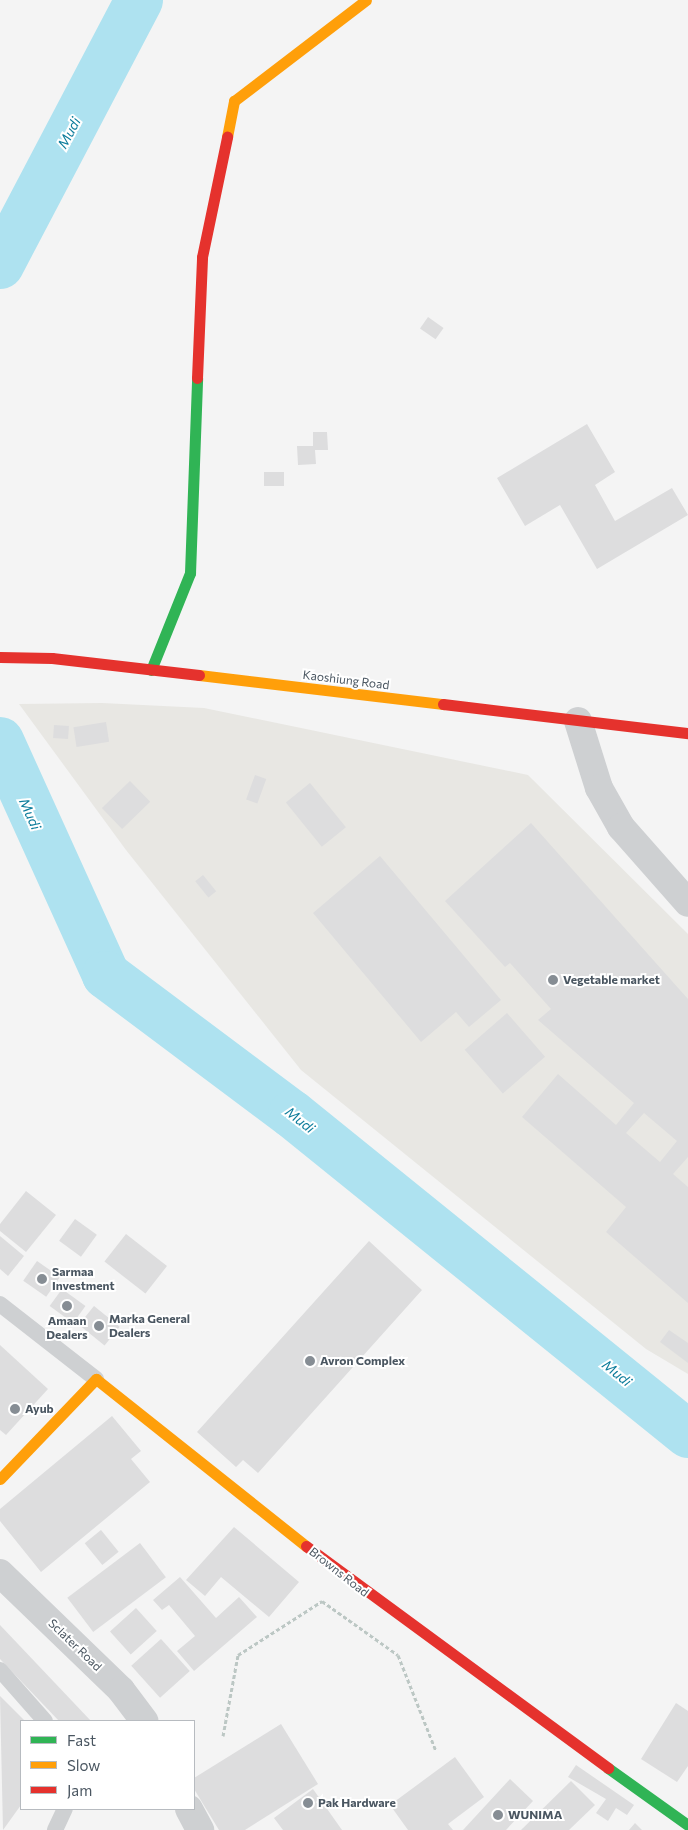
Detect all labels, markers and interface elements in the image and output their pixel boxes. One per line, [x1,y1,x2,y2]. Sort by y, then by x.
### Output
water label: Mudi [54,115,84,151]
street label: Kaoshiung Road [302,668,390,692]
water label: Mudi [16,796,44,832]
place label: Vegetable market [563,973,660,987]
marker: Vegetable market [547,974,559,986]
water label: Mudi [282,1103,318,1137]
place label: Sarmaa Investment [52,1265,115,1293]
marker: Sarmaa Investment [36,1273,48,1285]
marker: Amaan Dealers [61,1300,73,1312]
place label: Marka General Dealers [109,1312,190,1340]
place label: Amaan Dealers [46,1314,88,1342]
marker: Marka General Dealers [93,1320,105,1332]
place label: Avron Complex [320,1354,405,1368]
marker: Avron Complex [304,1355,316,1367]
water label: Mudi [599,1356,635,1390]
place label: Ayub [25,1402,54,1416]
marker: Ayub [9,1403,21,1415]
street label: Browns Road [306,1544,372,1600]
street label: Sclater Road [45,1616,105,1674]
legend [20,1720,195,1810]
text: Fast [67,1731,96,1749]
text: Slow [67,1756,100,1774]
text: Jam [67,1781,92,1799]
place label: Pak Hardware [318,1796,396,1810]
marker: Pak Hardware [302,1797,314,1809]
place label: WUNIMA [508,1808,562,1822]
marker: WUNIMA [492,1809,504,1821]

